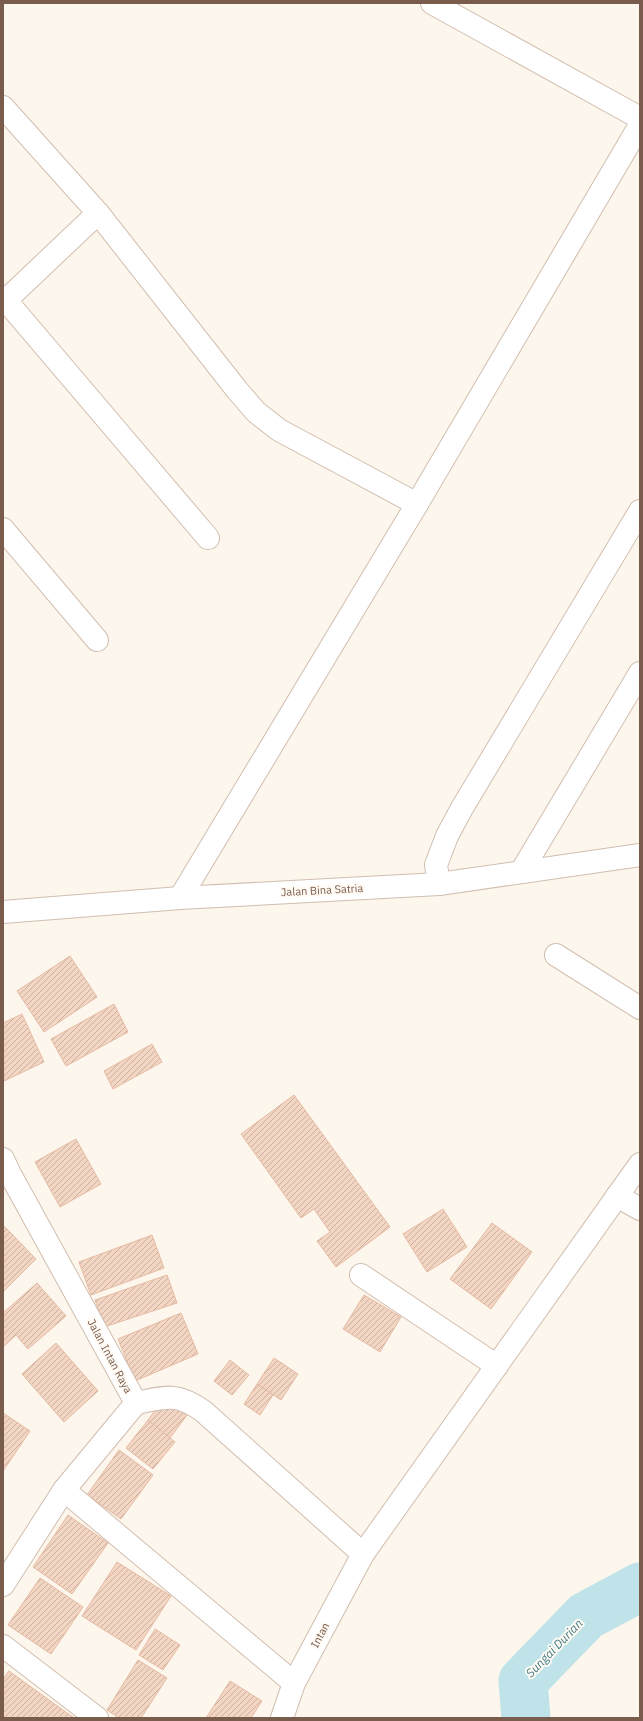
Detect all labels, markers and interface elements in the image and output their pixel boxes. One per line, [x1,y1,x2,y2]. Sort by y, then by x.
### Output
street label: Jalan Bina Satria [280,881,364,899]
street label: Jalan Intan Raya [84,1316,136,1396]
water label: Sungai Durian [522,1616,586,1680]
street label: Intan [308,1620,332,1650]

